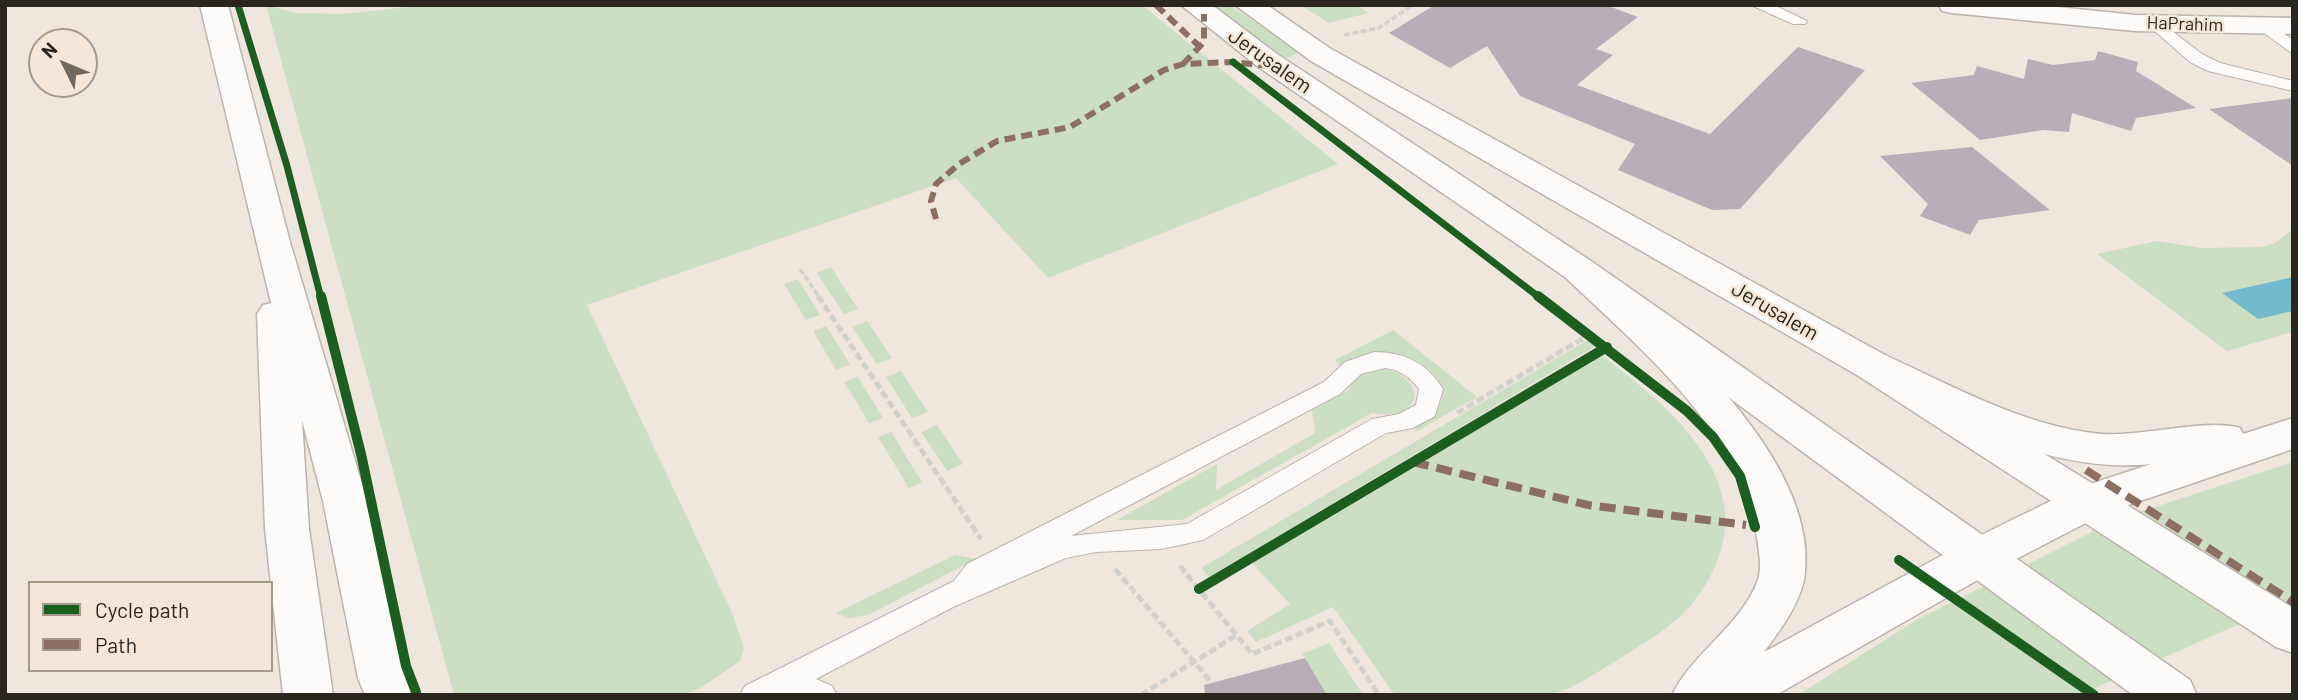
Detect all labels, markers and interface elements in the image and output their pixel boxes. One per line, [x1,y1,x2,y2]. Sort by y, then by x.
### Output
street label: HaPrahim [2146,12,2224,36]
street label: Jerusalem [1223,23,1317,99]
north arrow [28,28,98,98]
text: N [36,37,61,62]
street label: Jerusalem [1727,276,1823,346]
legend [28,581,273,672]
text: Cycle path [95,597,189,622]
text: Path [95,632,137,657]

